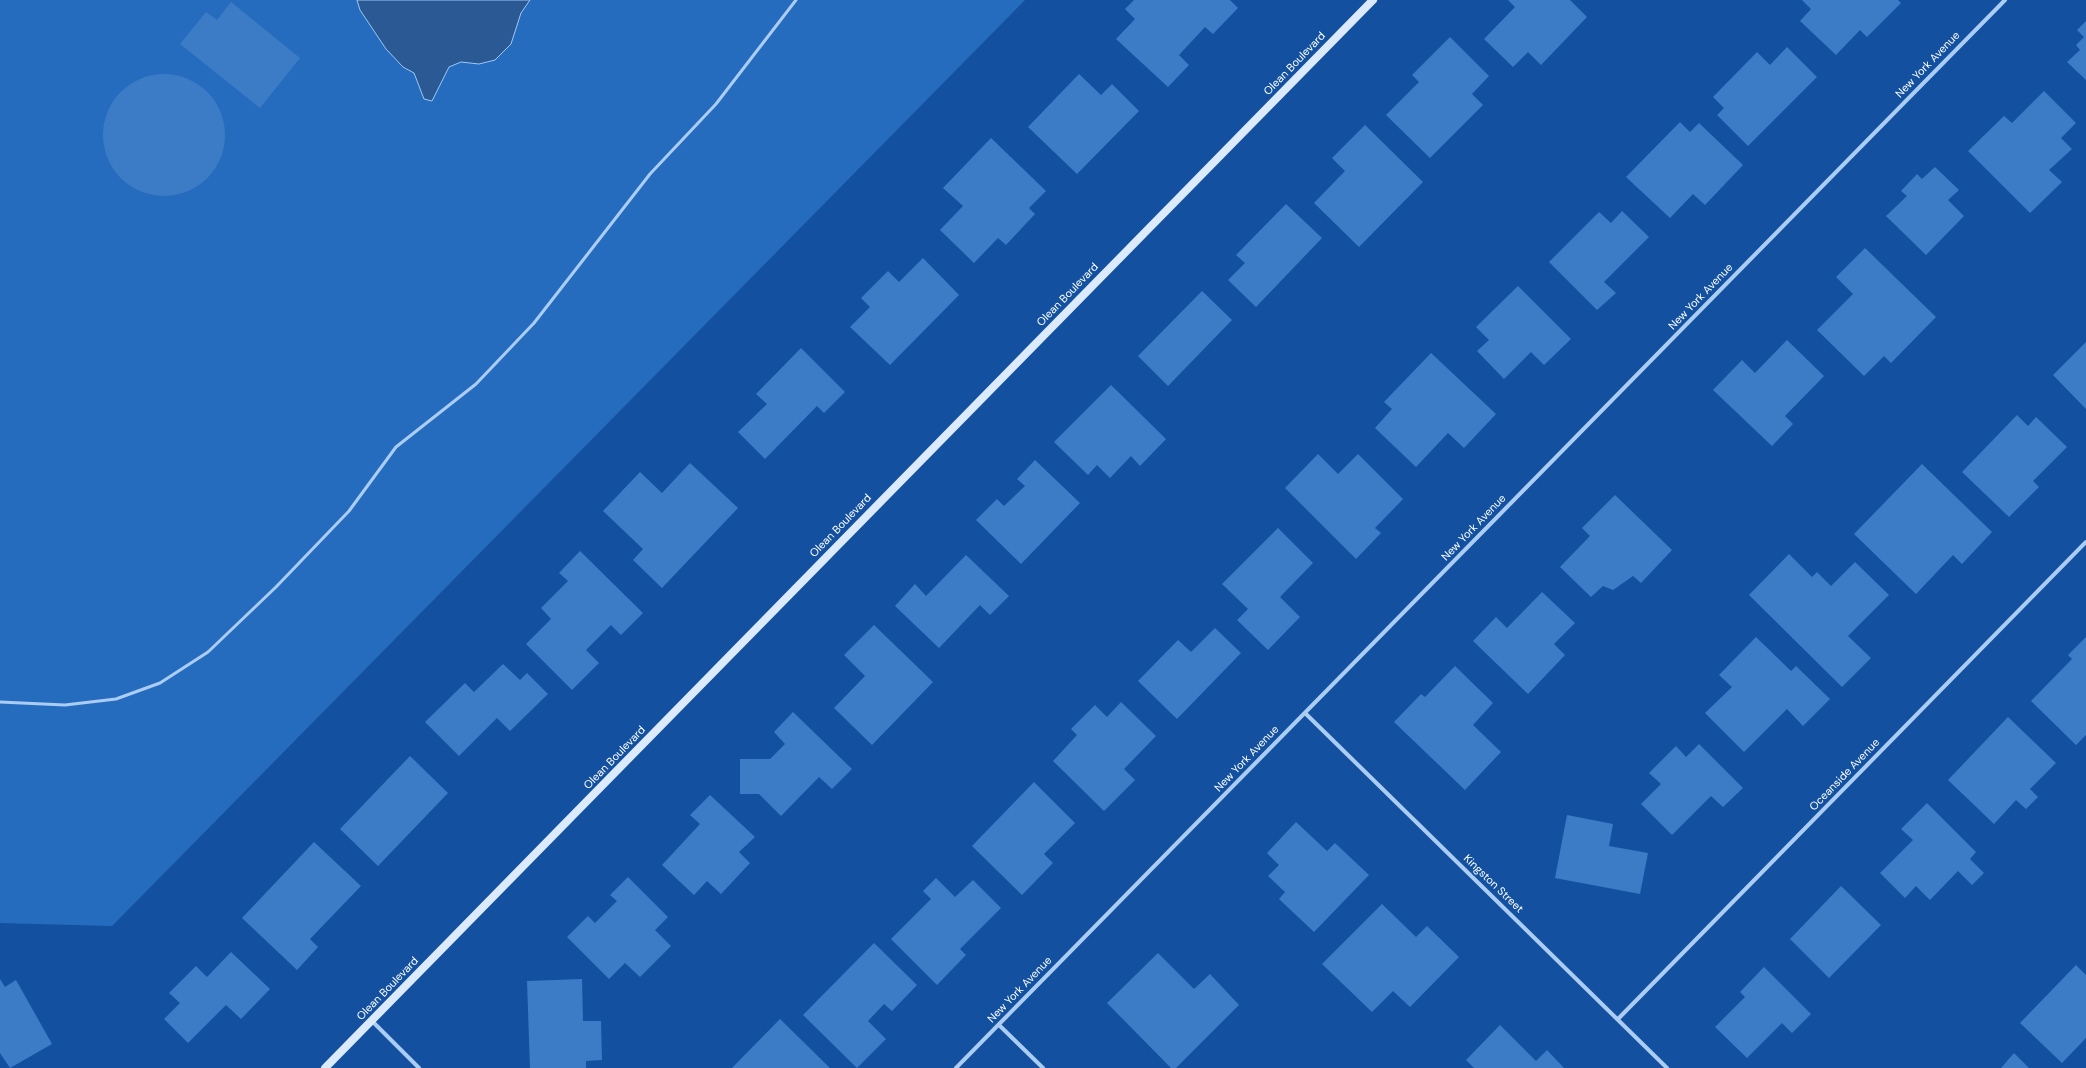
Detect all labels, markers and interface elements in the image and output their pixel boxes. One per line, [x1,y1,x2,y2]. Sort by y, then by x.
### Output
street label: New York Avenue [1893,29,1963,101]
street label: Olean Boulevard [1262,30,1328,98]
street label: Olean Boulevard [1035,261,1101,329]
street label: New York Avenue [1666,261,1736,333]
street label: Olean Boulevard [808,492,874,560]
street label: New York Avenue [1439,492,1509,564]
street label: New York Avenue [1212,723,1282,795]
street label: Olean Boulevard [582,724,648,792]
street label: Oceanside Avenue [1807,736,1883,814]
street label: Kingston Street [1460,852,1526,916]
street label: New York Avenue [985,954,1055,1026]
street label: Olean Boulevard [355,955,421,1023]

